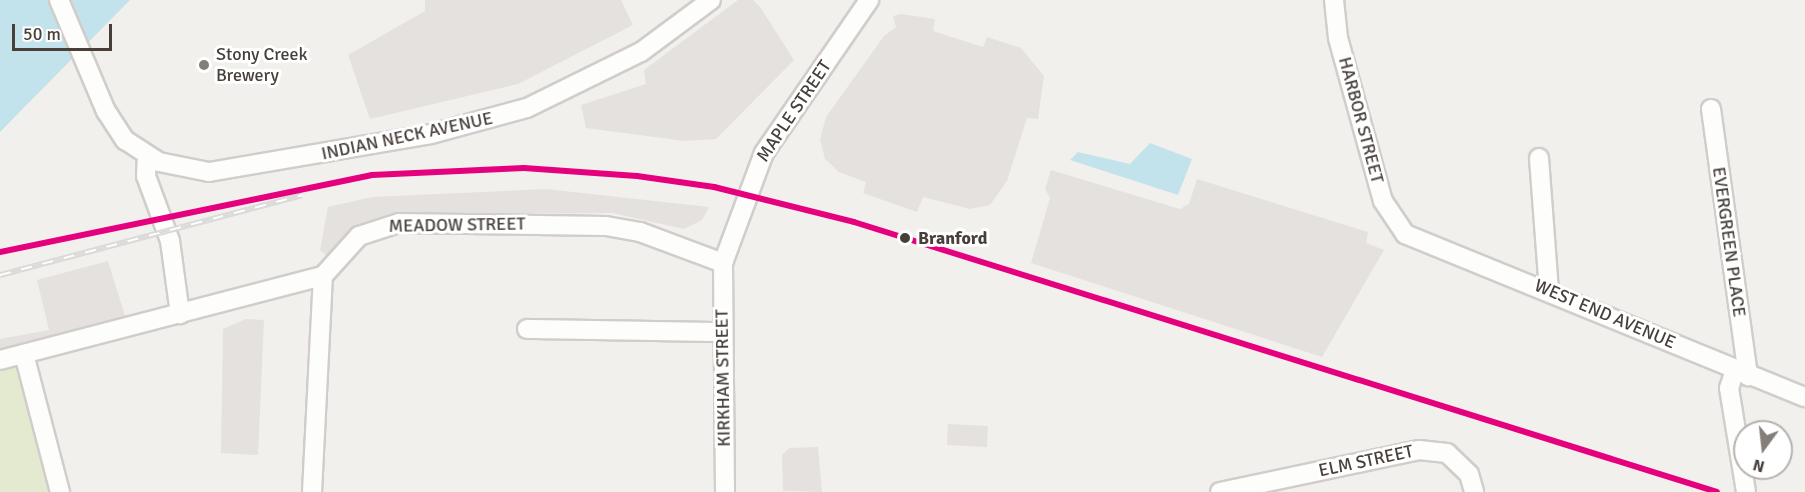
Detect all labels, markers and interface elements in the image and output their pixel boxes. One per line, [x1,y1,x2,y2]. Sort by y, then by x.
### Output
scale bar [15,12,116,50]
text: 50 m [23,23,61,45]
place label: Stony Creek Brewery [216,44,308,86]
street label: HARBOR STREET [1334,55,1388,185]
street label: MAPLE STREET [752,56,836,166]
marker: Stony Creek Brewery [197,58,211,72]
street label: INDIAN NECK AVENUE [319,107,495,165]
street label: EVERGREEN PLACE [1708,166,1750,318]
street label: MEADOW STREET [388,213,526,237]
place label: Branford [918,227,987,249]
marker: Branford [896,229,914,247]
street label: WEST END AVENUE [1531,275,1679,353]
street label: KIRKHAM STREET [711,309,735,447]
north arrow [1733,420,1793,480]
street label: ELM STREET [1317,440,1415,482]
text: N [1751,454,1767,477]

